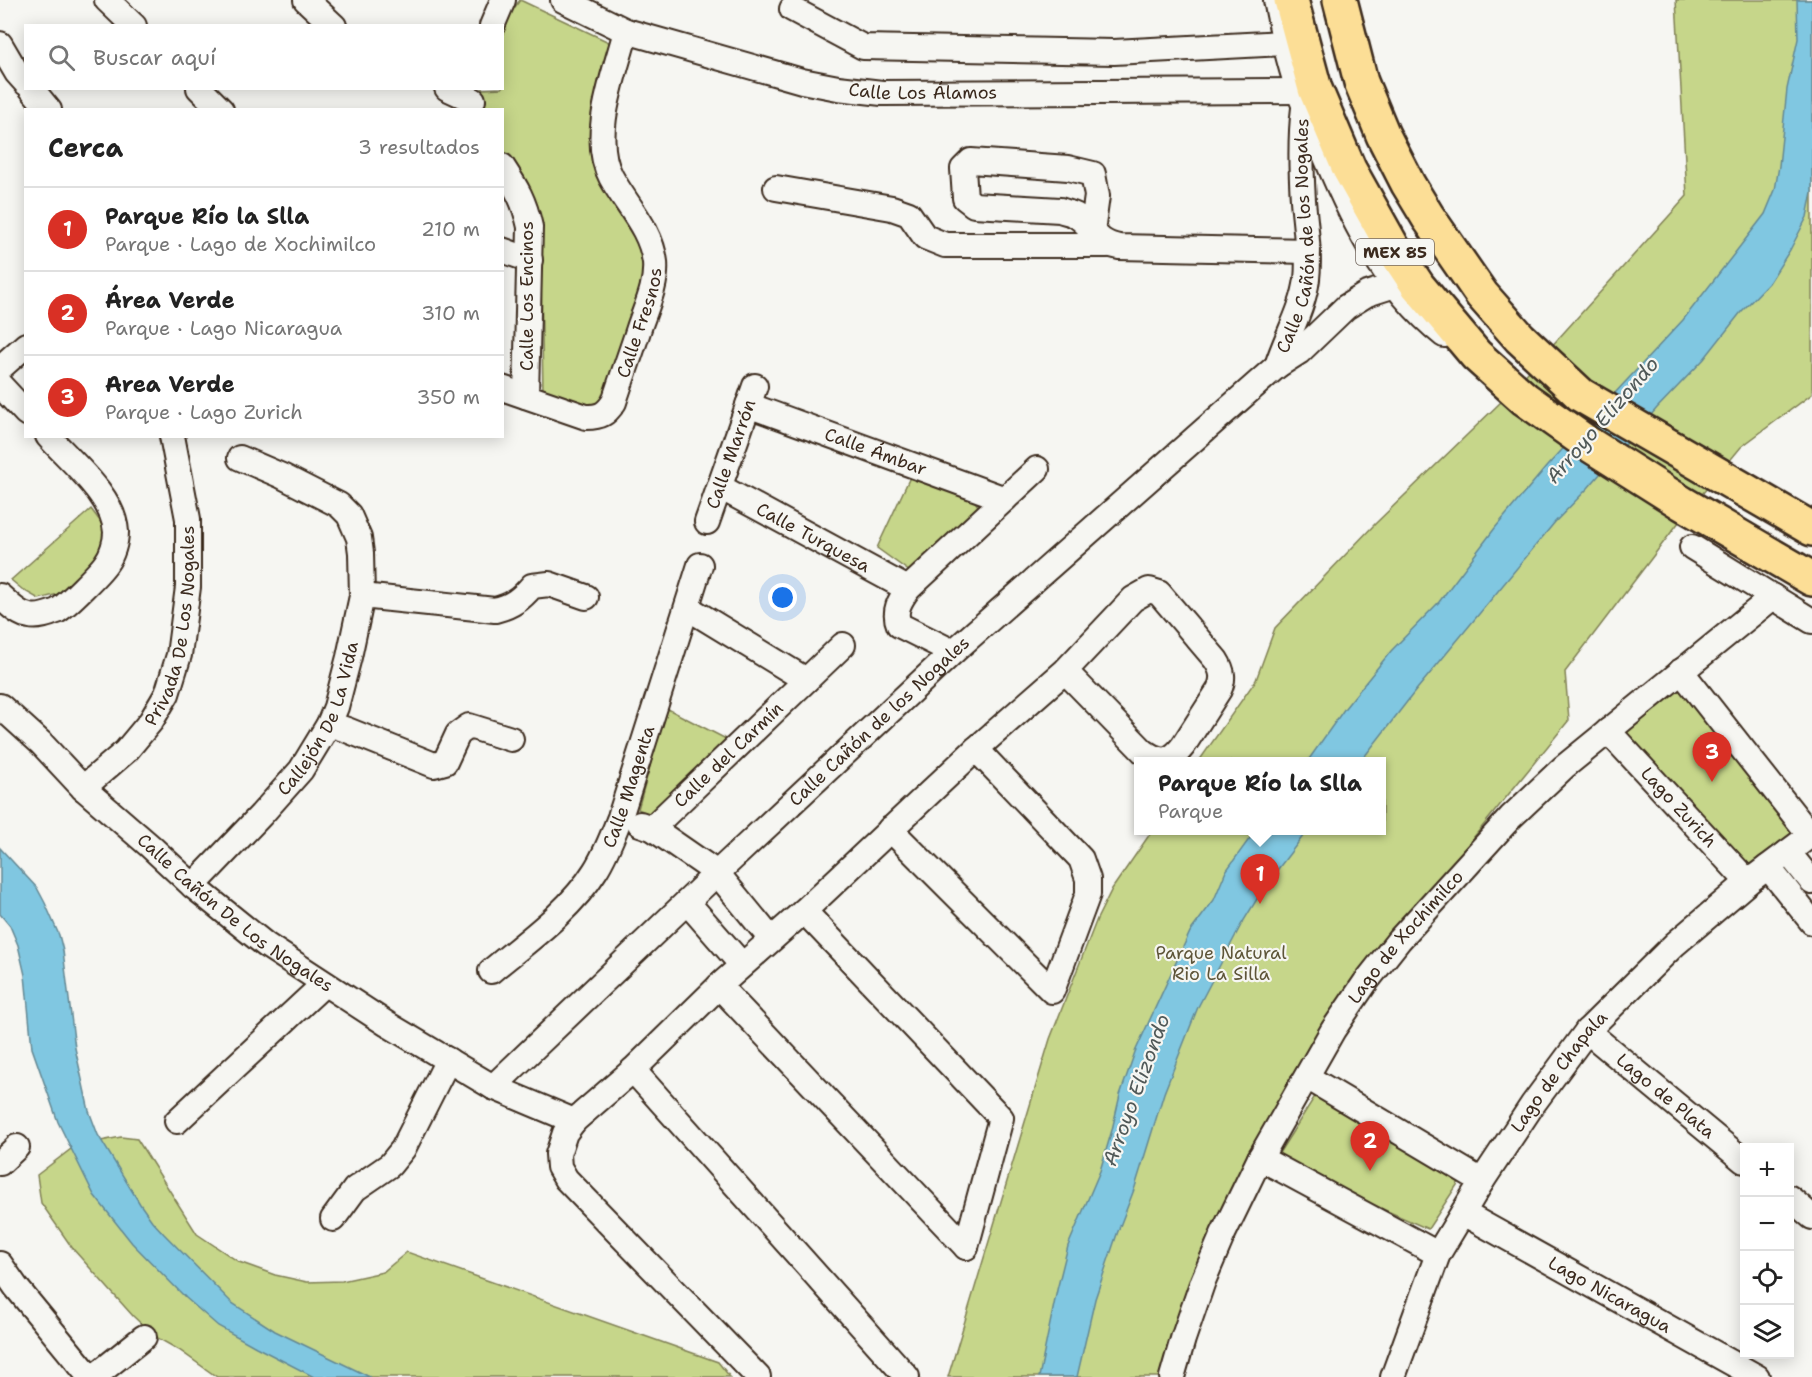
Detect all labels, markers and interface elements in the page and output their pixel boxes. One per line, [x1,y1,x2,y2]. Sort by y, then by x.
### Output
search box [24,24,504,90]
icon: search [45,41,78,74]
text: Buscar aquí [93,43,216,72]
street label: Calle Los Álamos [847,77,997,105]
street label: Calle Cañón de los Nogales [1271,117,1320,357]
text: Cerca [48,130,123,165]
text: 3 resultados [358,134,480,160]
text: Parque Río la Slla [105,202,309,231]
text: 1 [63,216,72,242]
text: 210 m [421,216,480,242]
street label: Calle Los Encinos [515,221,539,371]
text: Parque · Lago de Xochimilco [105,231,376,257]
road number: MEX 85 [1356,239,1434,265]
street label: Calle Fresnos [611,267,667,381]
text: Área Verde [105,286,235,315]
text: 2 [61,300,75,326]
text: 310 m [421,300,480,326]
text: Parque · Lago Nicaragua [105,315,342,341]
water label: Arroyo Elizondo [1540,351,1664,489]
text: Area Verde [105,370,235,399]
text: 3 [61,384,75,410]
text: 350 m [416,384,480,410]
street label: Calle Marrón [701,396,761,512]
text: Parque · Lago Zurich [105,399,303,425]
street label: Calle Ámbar [821,422,930,481]
street label: Calle Turquesa [752,497,874,578]
street label: Privada De Los Nogales [139,526,200,730]
your location [768,583,797,612]
street label: Calle Cañón de los Nogales [784,631,975,812]
street label: Callejón De La Vida [272,639,364,801]
street label: Calle del Carmín [669,697,788,813]
street label: Calle Magenta [597,723,660,852]
pin: 3 [1692,732,1732,782]
popup [1134,757,1386,835]
street label: Lago Zurich [1635,762,1722,853]
text: Parque Río la Slla [1158,769,1362,798]
text: Parque [1158,798,1223,824]
street label: Calle Cañón De Los Nogales [132,828,338,998]
pin: 1 [1240,854,1280,904]
street label: Lago de Xochimilco [1342,865,1469,1009]
park label: Parque Natural Rio La Silla [1155,941,1287,986]
street label: Lago de Chapala [1505,1005,1613,1137]
water label: Arroyo Elizondo [1097,1011,1175,1169]
street label: Lago de Plata [1611,1048,1720,1144]
pin: 2 [1350,1122,1390,1171]
map controls [1740,1143,1794,1359]
button: + [1740,1143,1794,1197]
button: − [1740,1197,1794,1251]
street label: Lago Nicaragua [1544,1251,1676,1339]
button: locate [1740,1251,1794,1305]
button: layers [1740,1305,1794,1359]

